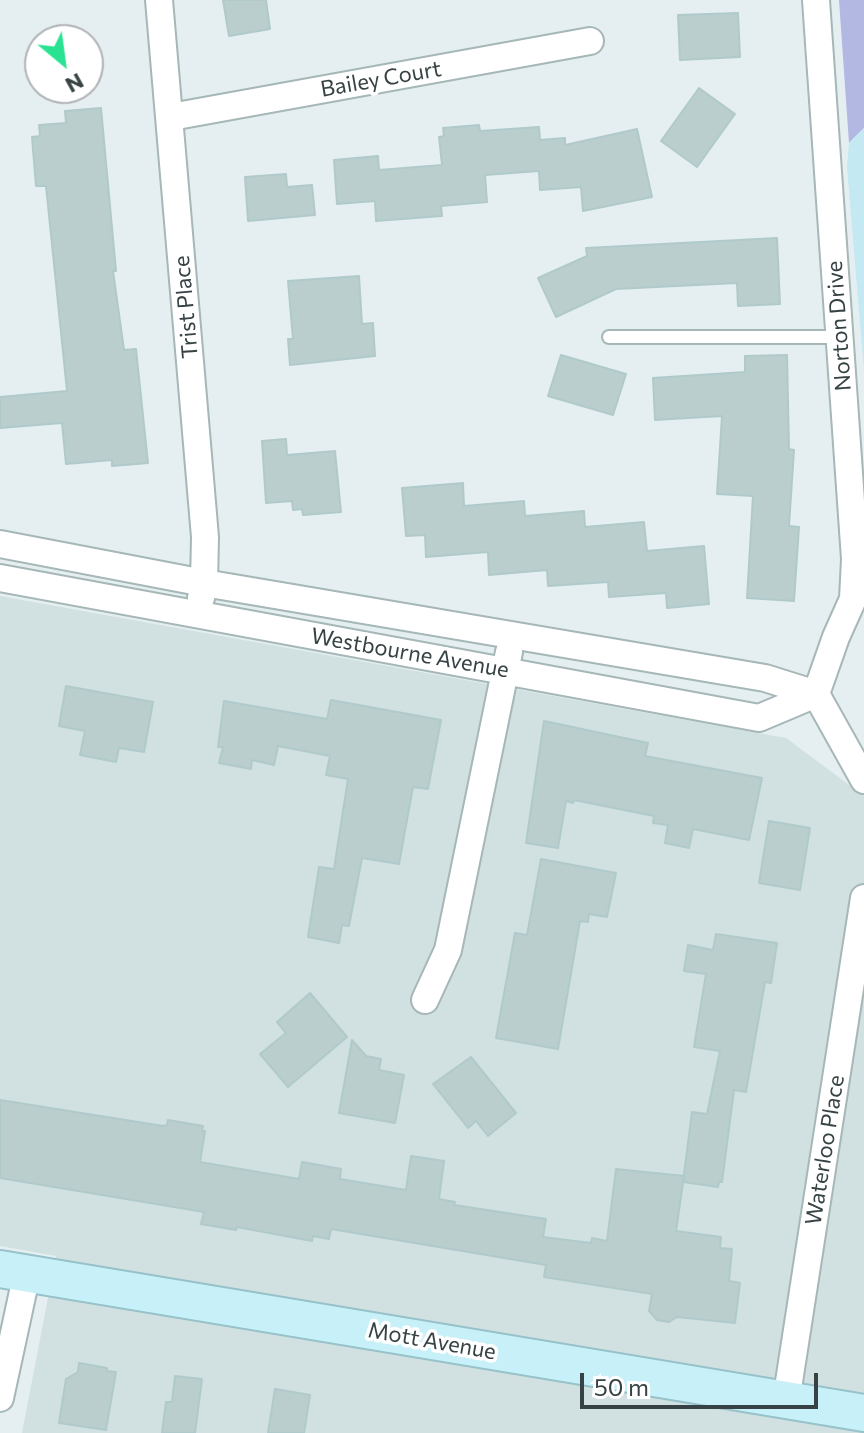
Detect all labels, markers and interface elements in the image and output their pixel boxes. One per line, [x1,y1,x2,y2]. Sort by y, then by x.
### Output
north arrow [24,24,104,104]
street label: Bailey Court [319,55,443,103]
text: N [61,68,89,99]
street label: Trist Place [168,254,204,360]
street label: Norton Drive [821,260,857,392]
street label: Westbourne Avenue [309,623,511,683]
street label: Waterloo Place [800,1073,850,1227]
street label: Mott Avenue [366,1317,498,1365]
scale bar [584,1357,822,1407]
text: 50 m [594,1372,649,1401]

